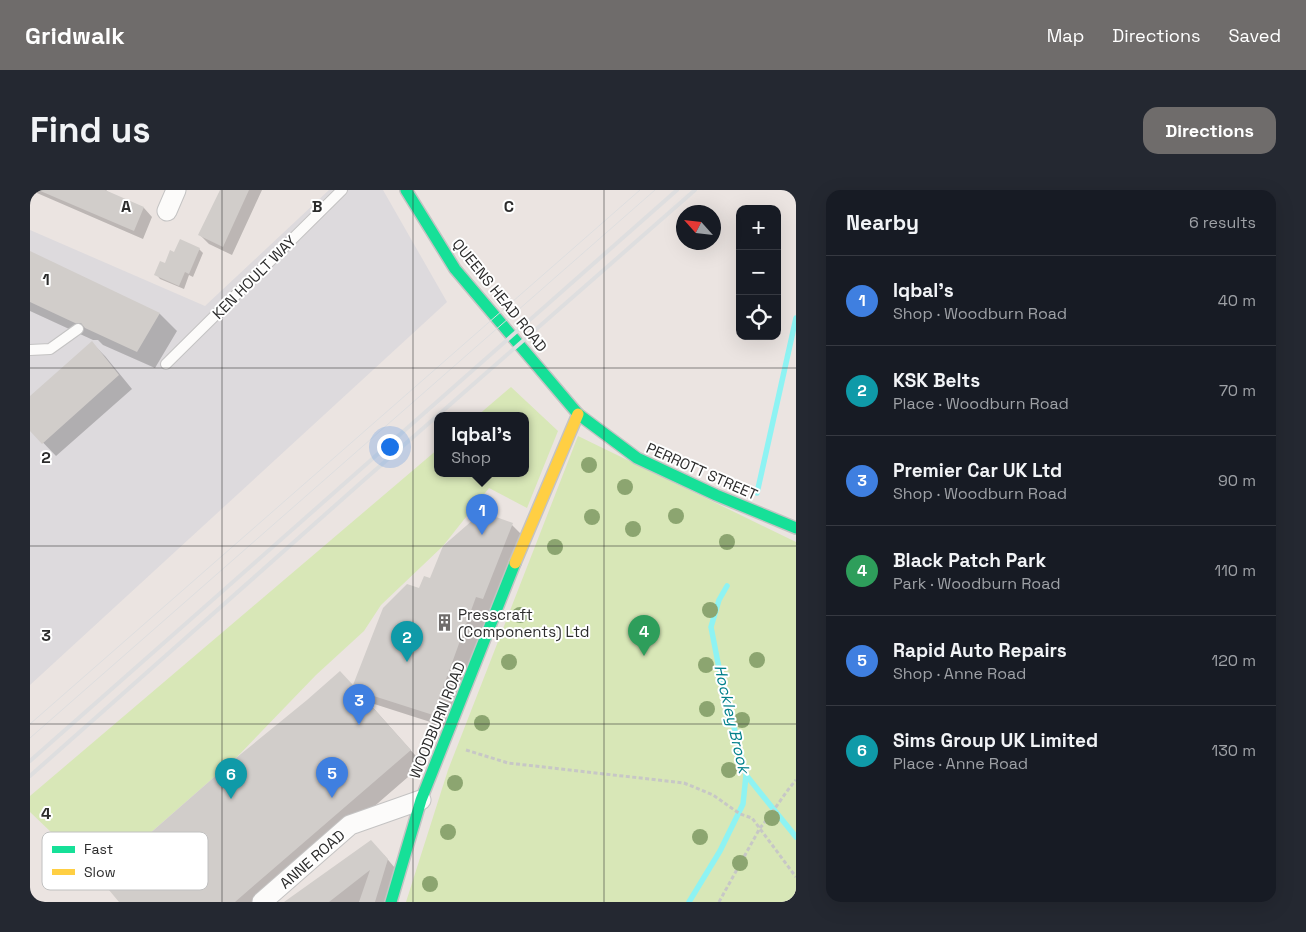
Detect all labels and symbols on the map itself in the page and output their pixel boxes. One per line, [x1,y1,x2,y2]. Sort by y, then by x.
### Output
text: A [121,196,131,217]
text: B [312,196,322,217]
text: C [504,196,514,217]
north arrow [676,205,721,250]
street label: KEN HOULT WAY [208,231,300,323]
street label: QUEENS HEAD ROAD [448,235,552,356]
text: 1 [42,269,50,290]
your location [377,434,403,460]
street label: PERROTT STREET [643,438,761,504]
text: 2 [41,447,51,468]
pin: 1 [466,494,498,535]
place label: Presscraft (Components) Ltd [458,605,589,642]
building icon: Presscraft (Components) Ltd [434,613,454,633]
pin: 4 [628,615,660,656]
pin: 2 [391,621,423,662]
text: 3 [41,625,51,646]
street label: WOODBURN ROAD [405,659,469,781]
water label: Hockley Brook [709,663,755,778]
pin: 3 [343,684,375,725]
pin: 5 [316,757,348,798]
pin: 6 [215,758,247,799]
text: 4 [41,803,51,824]
street label: ANNE ROAD [275,825,349,893]
legend [42,832,208,890]
text: Fast [84,840,113,858]
text: Slow [84,863,116,881]

